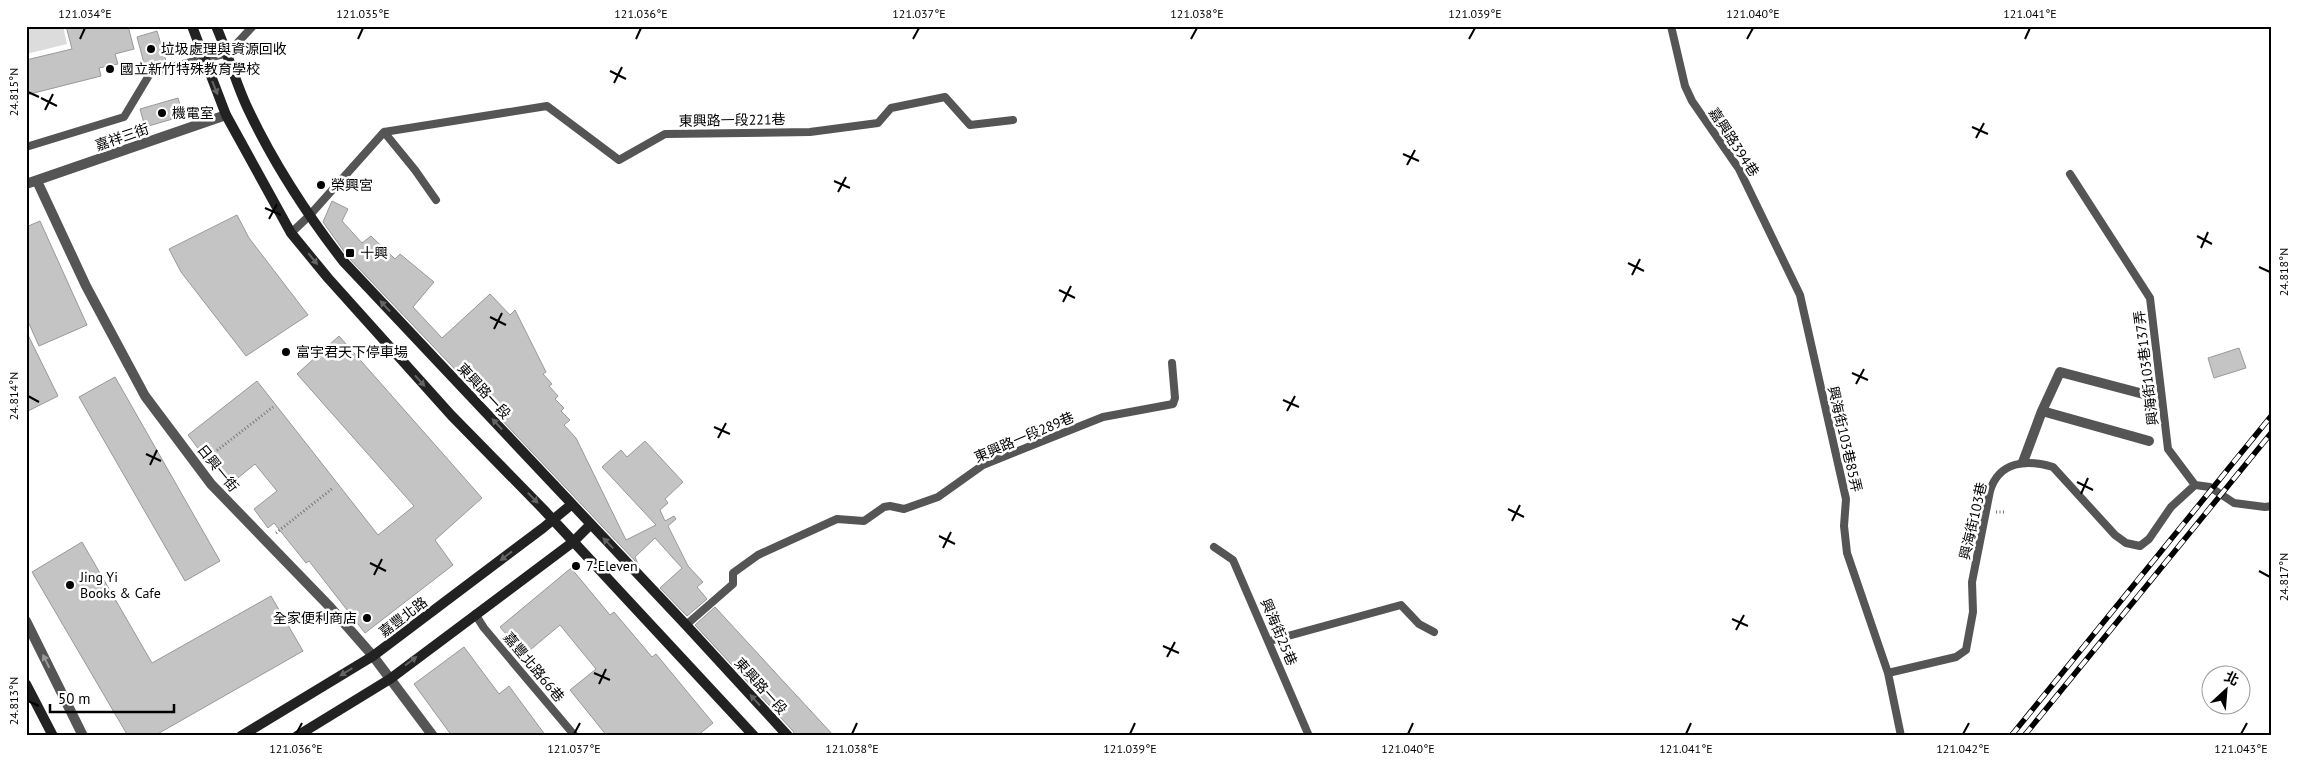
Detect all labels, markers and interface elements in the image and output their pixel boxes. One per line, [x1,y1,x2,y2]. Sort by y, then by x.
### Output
text: 121.034°E [58,6,112,21]
text: 121.035°E [336,6,390,21]
text: 121.036°E [614,6,668,21]
text: 121.037°E [892,6,946,21]
text: 121.038°E [1170,6,1224,21]
text: 121.039°E [1448,6,1502,21]
text: 121.040°E [1726,6,1780,21]
text: 121.041°E [2003,6,2057,21]
place label: 垃圾處理與資源回收 [161,40,287,58]
marker: 垃圾處理與資源回收 [145,43,157,55]
place label: 國立新竹特殊教育學校 [120,60,260,78]
marker: 國立新竹特殊教育學校 [104,63,116,75]
text: 24.815°N [6,68,21,116]
one-way arrow [212,81,220,95]
place label: 機電室 [172,104,214,122]
street label: 嘉興路394巷 [1705,104,1763,180]
marker: 機電室 [156,107,168,119]
street label: 東興路一段221巷 [678,110,786,130]
street label: 嘉祥三街 [93,119,151,155]
place label: 榮興宮 [331,176,373,194]
marker: 榮興宮 [315,179,327,191]
place label: 十興 [360,244,388,262]
marker: 十興 [344,247,356,259]
text: 24.818°N [2276,248,2291,296]
one-way arrow [307,252,318,265]
one-way arrow [379,300,391,312]
street label: 興海街103巷137弄 [2130,309,2162,427]
place label: 富宇君天下停車場 [296,343,408,361]
marker: 富宇君天下停車場 [280,346,292,358]
street label: 東興路一段 [454,359,514,423]
text: 24.814°N [6,372,21,420]
one-way arrow [414,374,426,386]
street label: 興海街103巷85弄 [1824,384,1866,494]
street label: 東興路一段289巷 [971,408,1077,466]
one-way arrow [491,419,503,431]
street label: 日興一街 [193,441,243,495]
street label: 興海街103巷 [1955,481,1991,561]
one-way arrow [526,492,538,504]
one-way arrow [602,537,614,549]
one-way arrow [500,551,513,562]
text: 24.817°N [2276,553,2291,601]
place label: 7-Eleven [586,557,638,575]
marker: 7-Eleven [570,560,582,572]
place label: Jing Yi Books & Cafe [79,568,161,602]
marker: Jing Yi Books & Cafe [64,579,76,591]
street label: 嘉豐北路 [375,593,431,641]
street label: 興海街25巷 [1257,596,1301,668]
place label: 全家便利商店 [273,609,357,627]
marker: 全家便利商店 [361,612,373,624]
street label: 嘉豐北路66巷 [500,629,568,705]
one-way arrow [42,654,50,668]
street label: 東興路一段 [731,654,791,718]
one-way arrow [404,656,417,667]
north arrow [2200,664,2250,714]
text: 北 [2221,667,2242,689]
one-way arrow [340,668,353,677]
text: 24.813°N [6,677,21,725]
scale bar [50,682,174,714]
text: 50 m [58,689,91,708]
one-way arrow [749,694,761,706]
text: 121.036°E [269,741,323,756]
text: 121.037°E [547,741,601,756]
text: 121.038°E [825,741,879,756]
text: 121.039°E [1103,741,1157,756]
text: 121.040°E [1381,741,1435,756]
text: 121.041°E [1659,741,1713,756]
text: 121.042°E [1936,741,1990,756]
text: 121.043°E [2214,741,2268,756]

